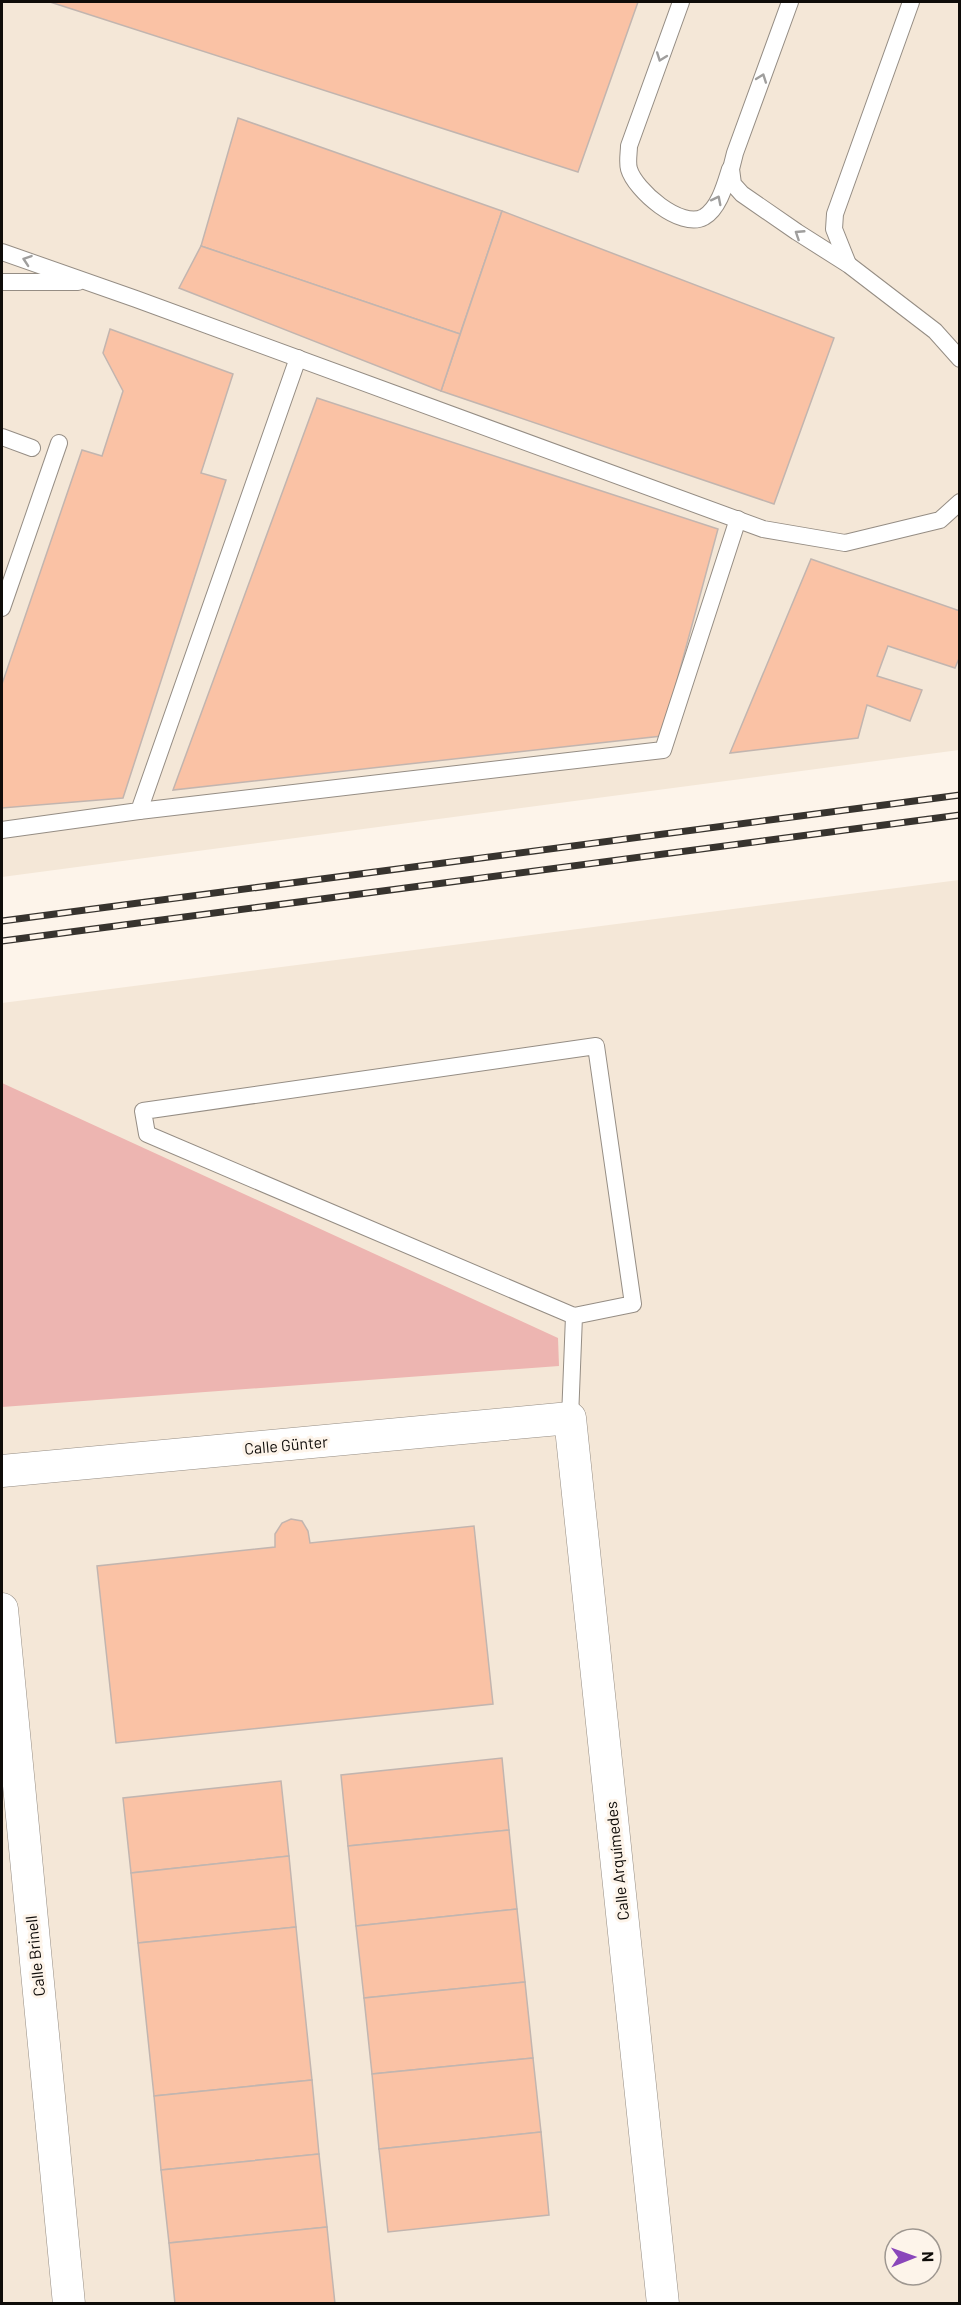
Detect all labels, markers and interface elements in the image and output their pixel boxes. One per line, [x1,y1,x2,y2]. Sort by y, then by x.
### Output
one-way arrow [655,51,668,61]
one-way arrow [755,73,768,84]
one-way arrow [710,195,722,206]
one-way arrow [795,230,806,241]
one-way arrow [22,255,32,268]
street label: Calle Günter [243,1431,329,1458]
street label: Calle Arquímedes [601,1801,632,1921]
street label: Calle Brinell [21,1915,48,1997]
north arrow [883,2227,943,2287]
text: N [919,2251,938,2262]

